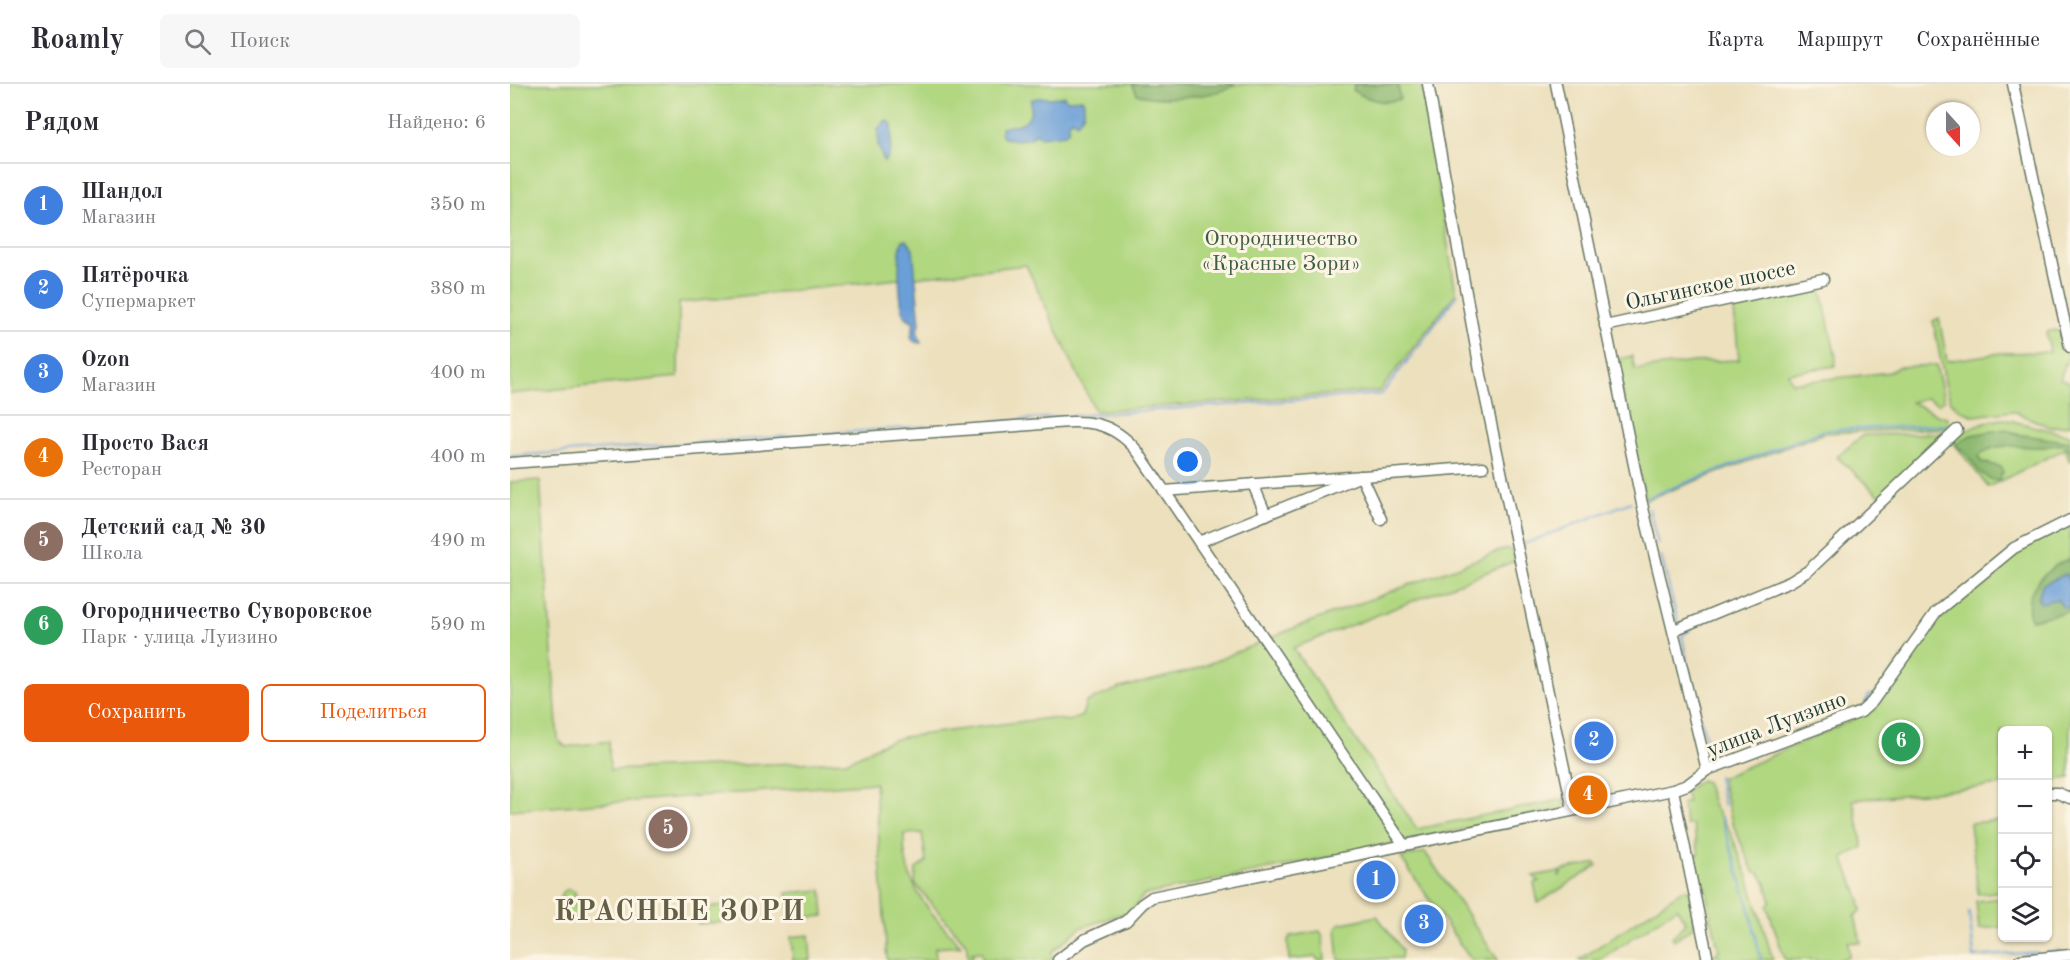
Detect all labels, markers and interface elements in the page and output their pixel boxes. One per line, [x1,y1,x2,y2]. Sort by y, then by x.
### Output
search box [160,14,580,68]
icon: search [181,25,214,58]
text: Roamly [30,27,124,55]
text: Поиск [229,30,290,52]
text: Карта [1707,30,1764,51]
text: Маршрут [1797,30,1883,51]
text: Сохранённые [1916,30,2040,51]
north arrow [1926,102,1980,156]
text: Рядом [24,110,99,136]
text: Найдено: 6 [387,113,486,133]
text: Шандол [81,181,163,203]
text: 1 [38,195,49,215]
text: 350 m [430,195,486,215]
text: Магазин [81,208,156,228]
park label: Огородничество «Красные Зори» [1201,228,1361,275]
street label: Ольгинское шоссе [1623,257,1797,315]
text: Пятёрочка [81,265,189,287]
text: 2 [38,279,49,299]
text: 380 m [430,279,486,299]
text: Супермаркет [81,292,196,312]
text: Ozon [81,349,130,371]
text: 3 [38,363,49,383]
text: 400 m [430,363,486,383]
text: Магазин [81,376,156,396]
text: Просто Вася [81,433,209,455]
text: 4 [38,447,49,467]
text: 400 m [430,447,486,467]
your location [1173,447,1202,476]
text: Ресторан [81,460,162,480]
text: Детский сад № 30 [81,517,266,539]
text: 5 [38,531,49,551]
text: 490 m [430,531,486,551]
text: Школа [81,544,143,564]
text: Огородничество Суворовское [81,601,372,623]
text: 6 [38,615,49,635]
text: 590 m [430,615,486,635]
text: Парк · улица Луизино [81,628,278,648]
button: Сохранить [24,684,249,742]
button: Поделиться [261,684,486,742]
street label: улица Луизино [1704,688,1849,762]
pin: 2 [1574,718,1614,764]
pin: 6 [1882,720,1920,764]
map controls [1998,726,2052,942]
button: + [1998,726,2052,780]
pin: 4 [1568,772,1608,818]
button: − [1998,780,2052,834]
pin: 5 [648,806,688,852]
button: locate [1998,834,2052,888]
pin: 1 [1356,858,1396,902]
button: layers [1998,888,2052,942]
district label: КРАСНЫЕ ЗОРИ [554,898,806,927]
pin: 3 [1404,902,1444,946]

